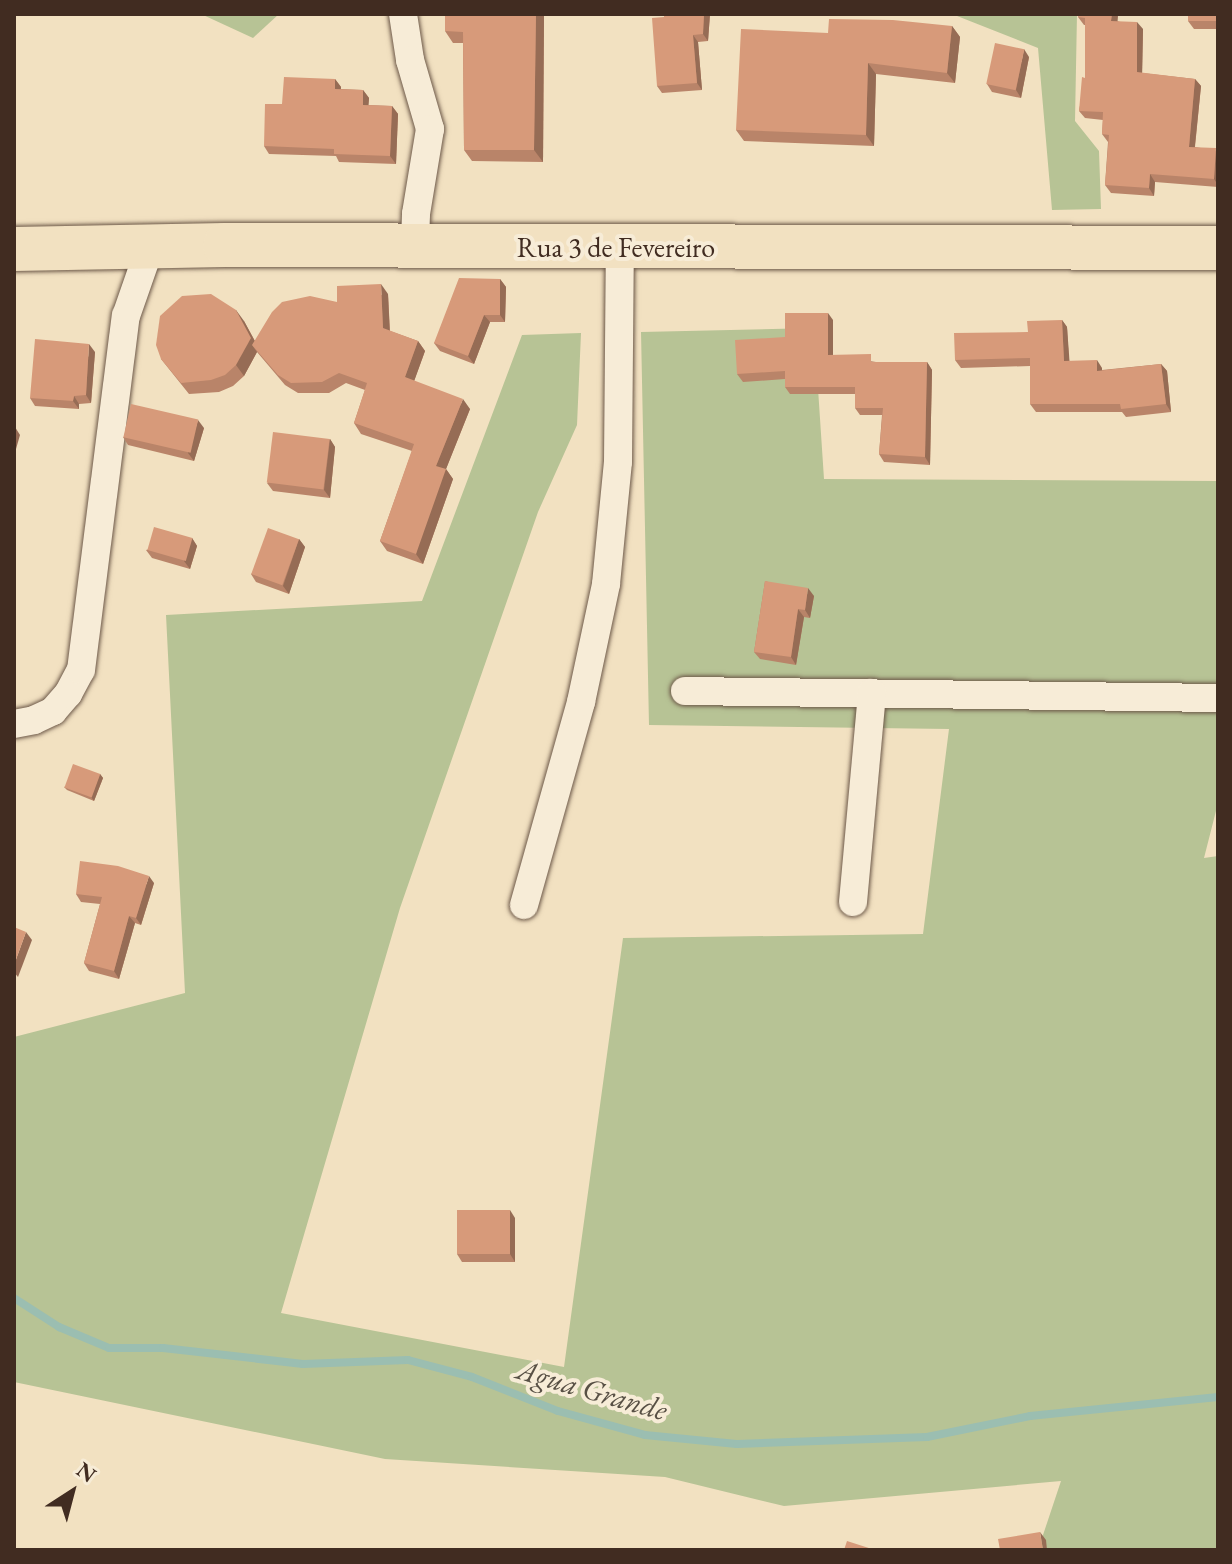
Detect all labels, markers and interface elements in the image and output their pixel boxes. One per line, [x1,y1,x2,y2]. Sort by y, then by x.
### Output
street label: Rua 3 de Fevereiro [517,230,715,264]
water label: Agua Grande [513,1351,671,1429]
north arrow [32,1452,112,1532]
text: N [71,1455,102,1489]

